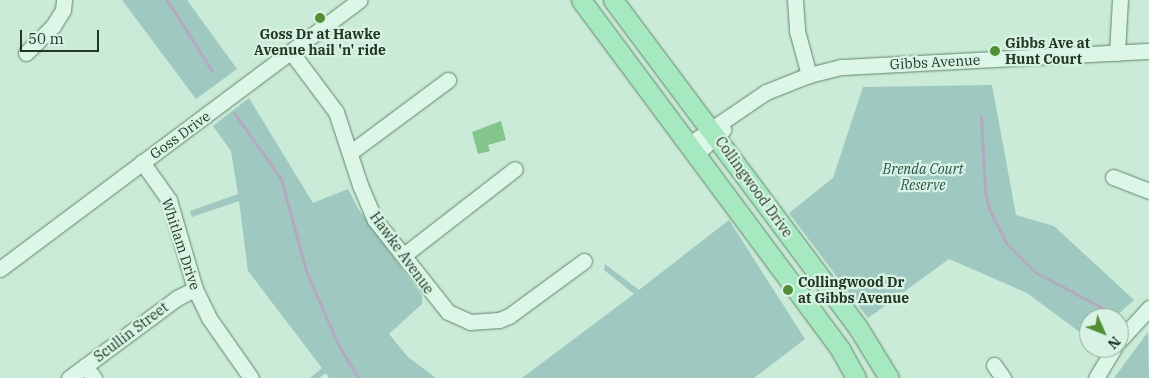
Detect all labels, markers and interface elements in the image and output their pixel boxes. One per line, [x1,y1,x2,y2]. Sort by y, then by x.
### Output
marker: Goss Dr at Hawke Avenue hail 'n' ride [314,12,326,24]
scale bar [22,20,101,52]
place label: Goss Dr at Hawke Avenue hail 'n' ride [254,26,386,58]
text: 50 m [28,29,64,48]
place label: Gibbs Ave at Hunt Court [1005,35,1090,68]
marker: Gibbs Ave at Hunt Court [989,45,1001,57]
street label: Gibbs Avenue [889,51,981,73]
street label: Goss Drive [147,108,213,162]
street label: Collingwood Drive [712,133,796,241]
park label: Brenda Court Reserve [883,161,963,193]
street label: Whitlam Drive [158,196,204,292]
street label: Hawke Avenue [367,209,437,297]
place label: Collingwood Dr at Gibbs Avenue [798,274,909,306]
marker: Collingwood Dr at Gibbs Avenue [782,284,794,296]
street label: Scullin Street [91,299,171,365]
north arrow [1079,308,1129,358]
text: N [1104,332,1124,353]

